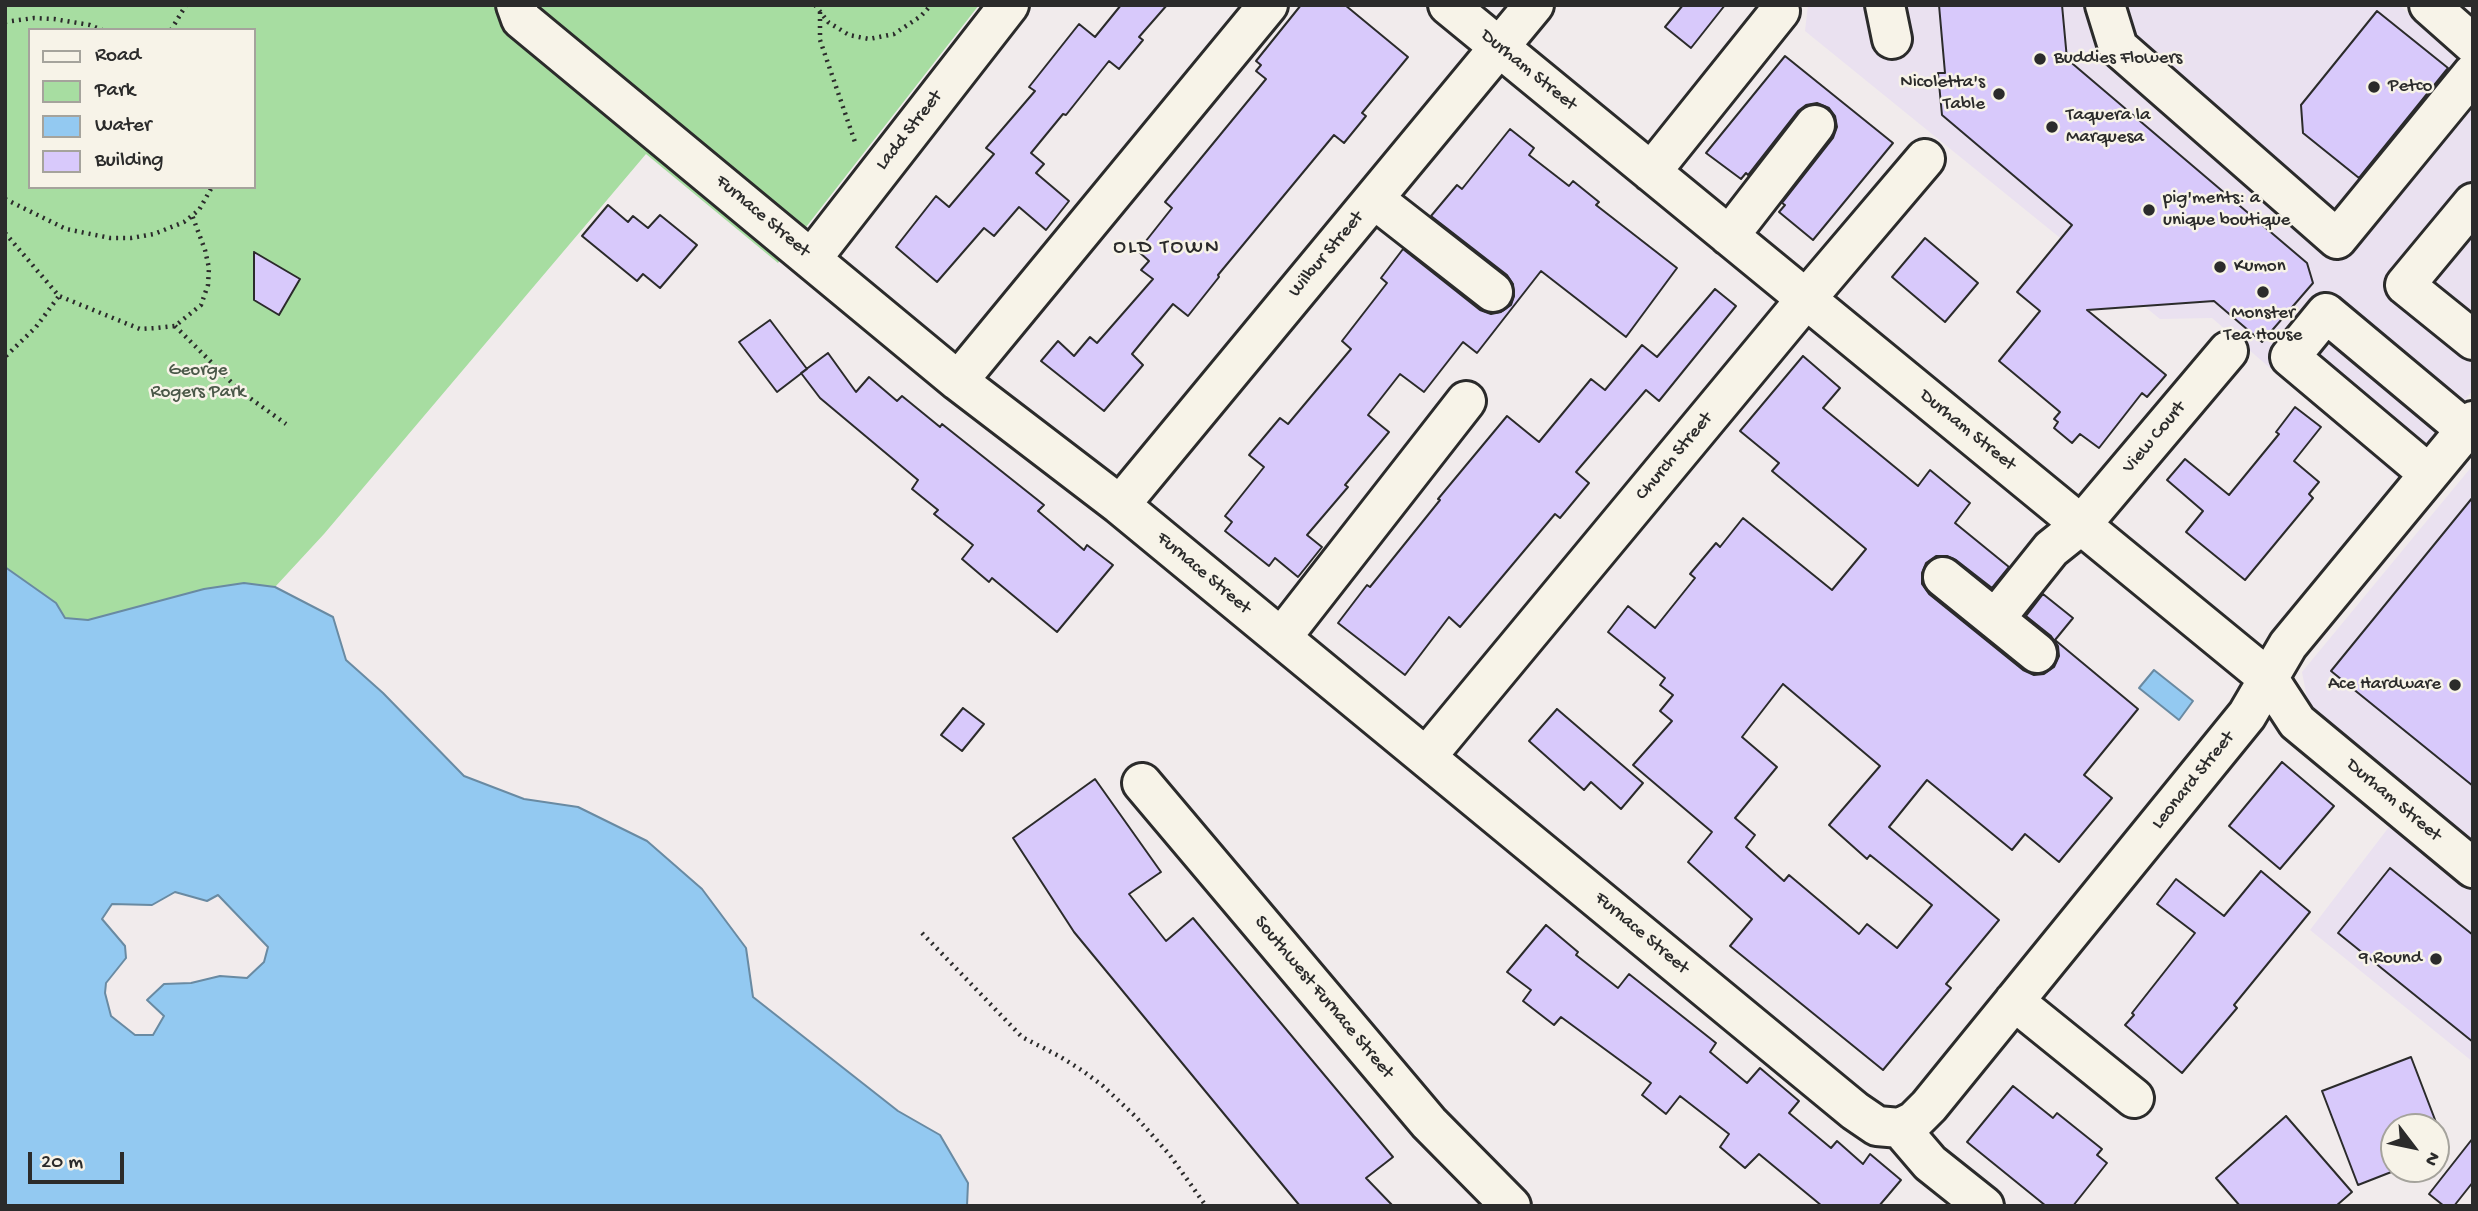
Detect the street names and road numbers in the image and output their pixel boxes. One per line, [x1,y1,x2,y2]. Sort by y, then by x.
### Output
street label: Durham Street [1475,25,1581,117]
street label: Ladd Street [872,87,948,175]
street label: Furnace Street [710,171,814,263]
street label: Wilbur Street [1284,207,1370,303]
street label: Durham Street [1914,385,2020,477]
street label: View Court [2118,397,2192,479]
street label: Church Street [1632,408,1718,506]
street label: Furnace Street [1151,528,1255,620]
street label: Leonard Street [2148,727,2240,835]
street label: Durham Street [2341,755,2445,847]
street label: Furnace Street [1589,888,1693,980]
street label: Southwest Furnace Street [1248,912,1398,1084]

